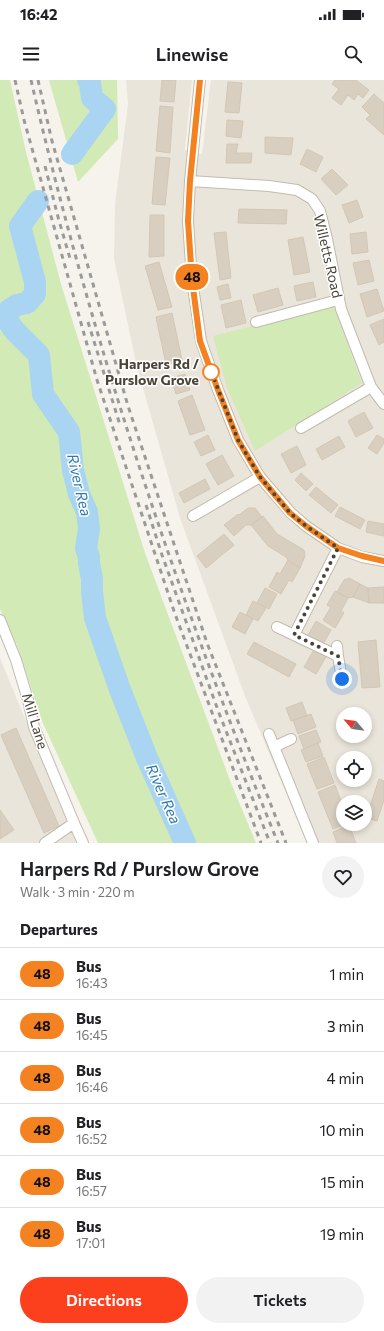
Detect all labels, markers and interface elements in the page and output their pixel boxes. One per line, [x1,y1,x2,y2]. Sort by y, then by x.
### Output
text: 16:42 [20,5,58,23]
icon: menu [20,43,42,65]
text: Linewise [156,43,228,65]
icon: search [342,43,364,65]
street label: Willetts Road [311,212,346,299]
line badge: 48 [174,264,210,290]
text: 48 [183,268,201,285]
place label: Harpers Rd / Purslow Grove [105,355,200,388]
marker: Harpers Rd / Purslow Grove [202,363,220,381]
water label: River Rea [64,452,96,518]
your location [332,669,352,689]
street label: Mill Lane [19,691,52,751]
north arrow [336,707,372,743]
map controls [336,707,372,831]
button: locate [336,751,372,787]
water label: River Rea [143,761,185,826]
button: layers [336,795,372,831]
button: heart [322,856,364,898]
text: Harpers Rd / Purslow Grove [20,857,259,880]
text: Walk · 3 min · 220 m [20,884,135,900]
text: Departures [20,920,98,938]
text: Bus [76,957,101,975]
text: 48 [33,965,51,982]
text: 1 min [329,965,364,983]
text: 16:43 [76,975,108,991]
text: Bus [76,1009,101,1027]
text: 48 [33,1017,51,1034]
text: 3 min [327,1017,364,1035]
text: 16:45 [76,1027,108,1043]
text: Bus [76,1061,101,1079]
text: 48 [33,1069,51,1086]
text: 4 min [327,1069,364,1087]
text: 16:46 [76,1079,108,1095]
text: Bus [76,1113,101,1131]
text: 48 [33,1121,51,1138]
text: 10 min [319,1121,364,1139]
text: 16:52 [76,1131,107,1147]
text: Bus [76,1165,101,1183]
text: 48 [33,1173,51,1190]
text: 15 min [321,1173,364,1191]
text: 16:57 [76,1183,107,1199]
text: Bus [76,1217,101,1235]
text: 48 [33,1225,51,1242]
text: 19 min [320,1225,364,1243]
text: 17:01 [76,1235,106,1251]
button: Directions [20,1277,188,1323]
button: Tickets [196,1277,364,1323]

